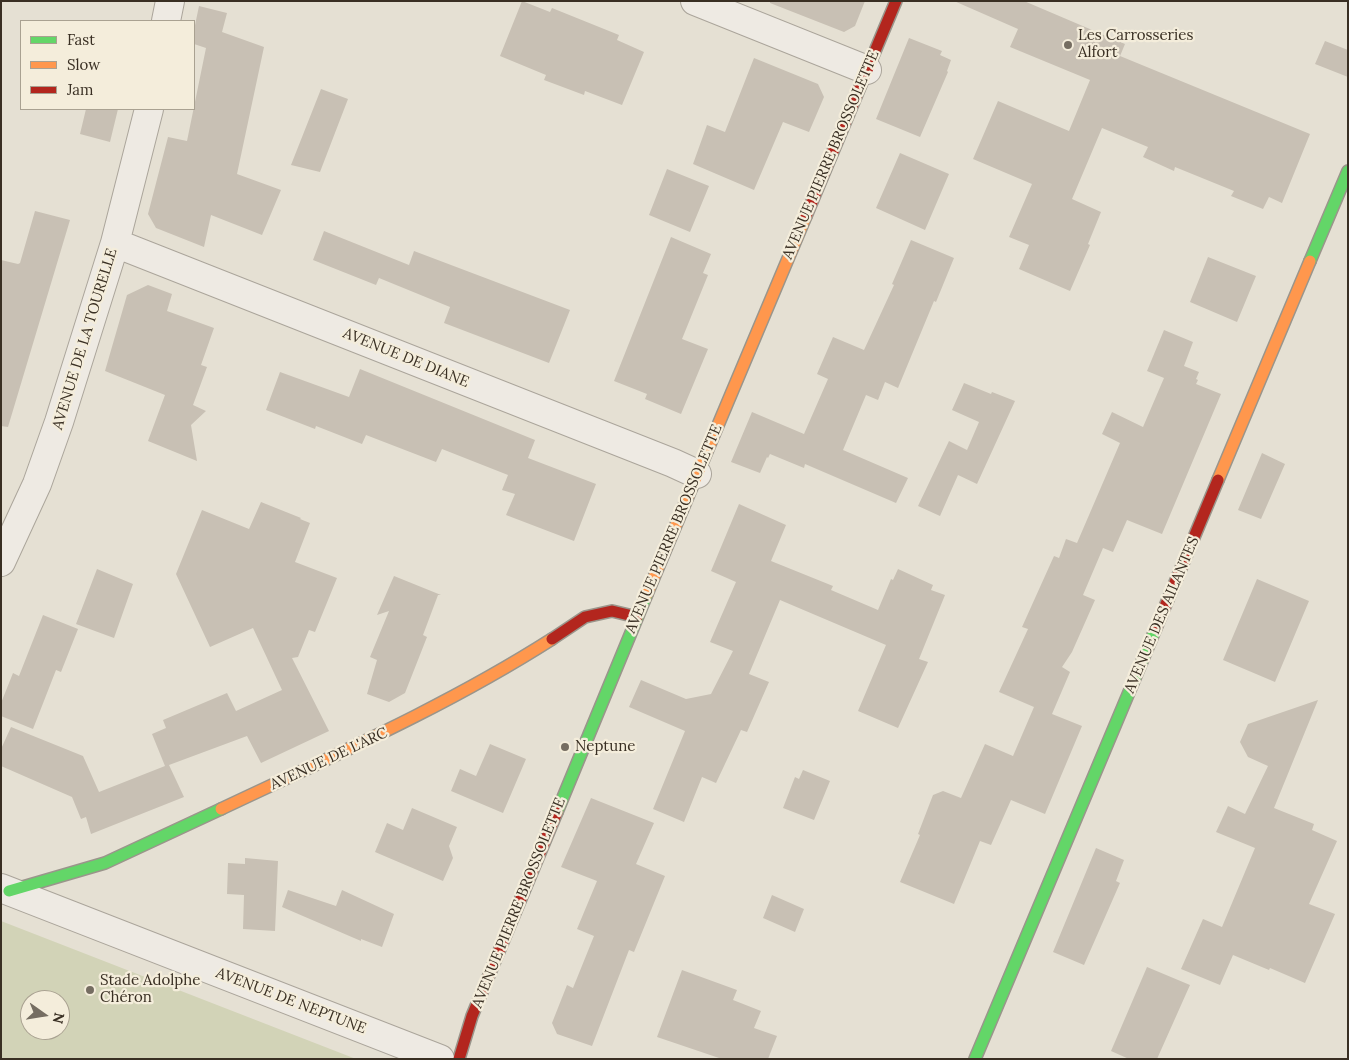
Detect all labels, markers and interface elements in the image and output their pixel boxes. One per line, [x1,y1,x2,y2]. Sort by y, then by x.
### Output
legend [20,20,195,110]
place label: Les Carrosseries Alfort [1078,27,1193,62]
text: Fast [67,30,95,49]
marker: Les Carrosseries Alfort [1062,39,1074,51]
street label: AVENUE PIERRE BROSSOLETTE [779,48,883,262]
text: Slow [67,55,100,74]
text: Jam [67,80,94,99]
street label: AVENUE DE LA TOURELLE [49,246,121,432]
street label: AVENUE DE DIANE [340,324,472,392]
street label: AVENUE PIERRE BROSSOLETTE [622,422,726,636]
street label: AVENUE DES AILANTES [1121,534,1203,696]
street label: AVENUE DE L'ARC [267,724,391,794]
place label: Neptune [575,738,635,756]
marker: Neptune [559,741,571,753]
street label: AVENUE PIERRE BROSSOLETTE [468,795,570,1011]
street label: AVENUE DE NEPTUNE [213,964,369,1038]
place label: Stade Adolphe Chéron [100,972,200,1007]
marker: Stade Adolphe Chéron [84,984,96,996]
north arrow [20,990,70,1040]
text: N [49,1011,69,1025]

